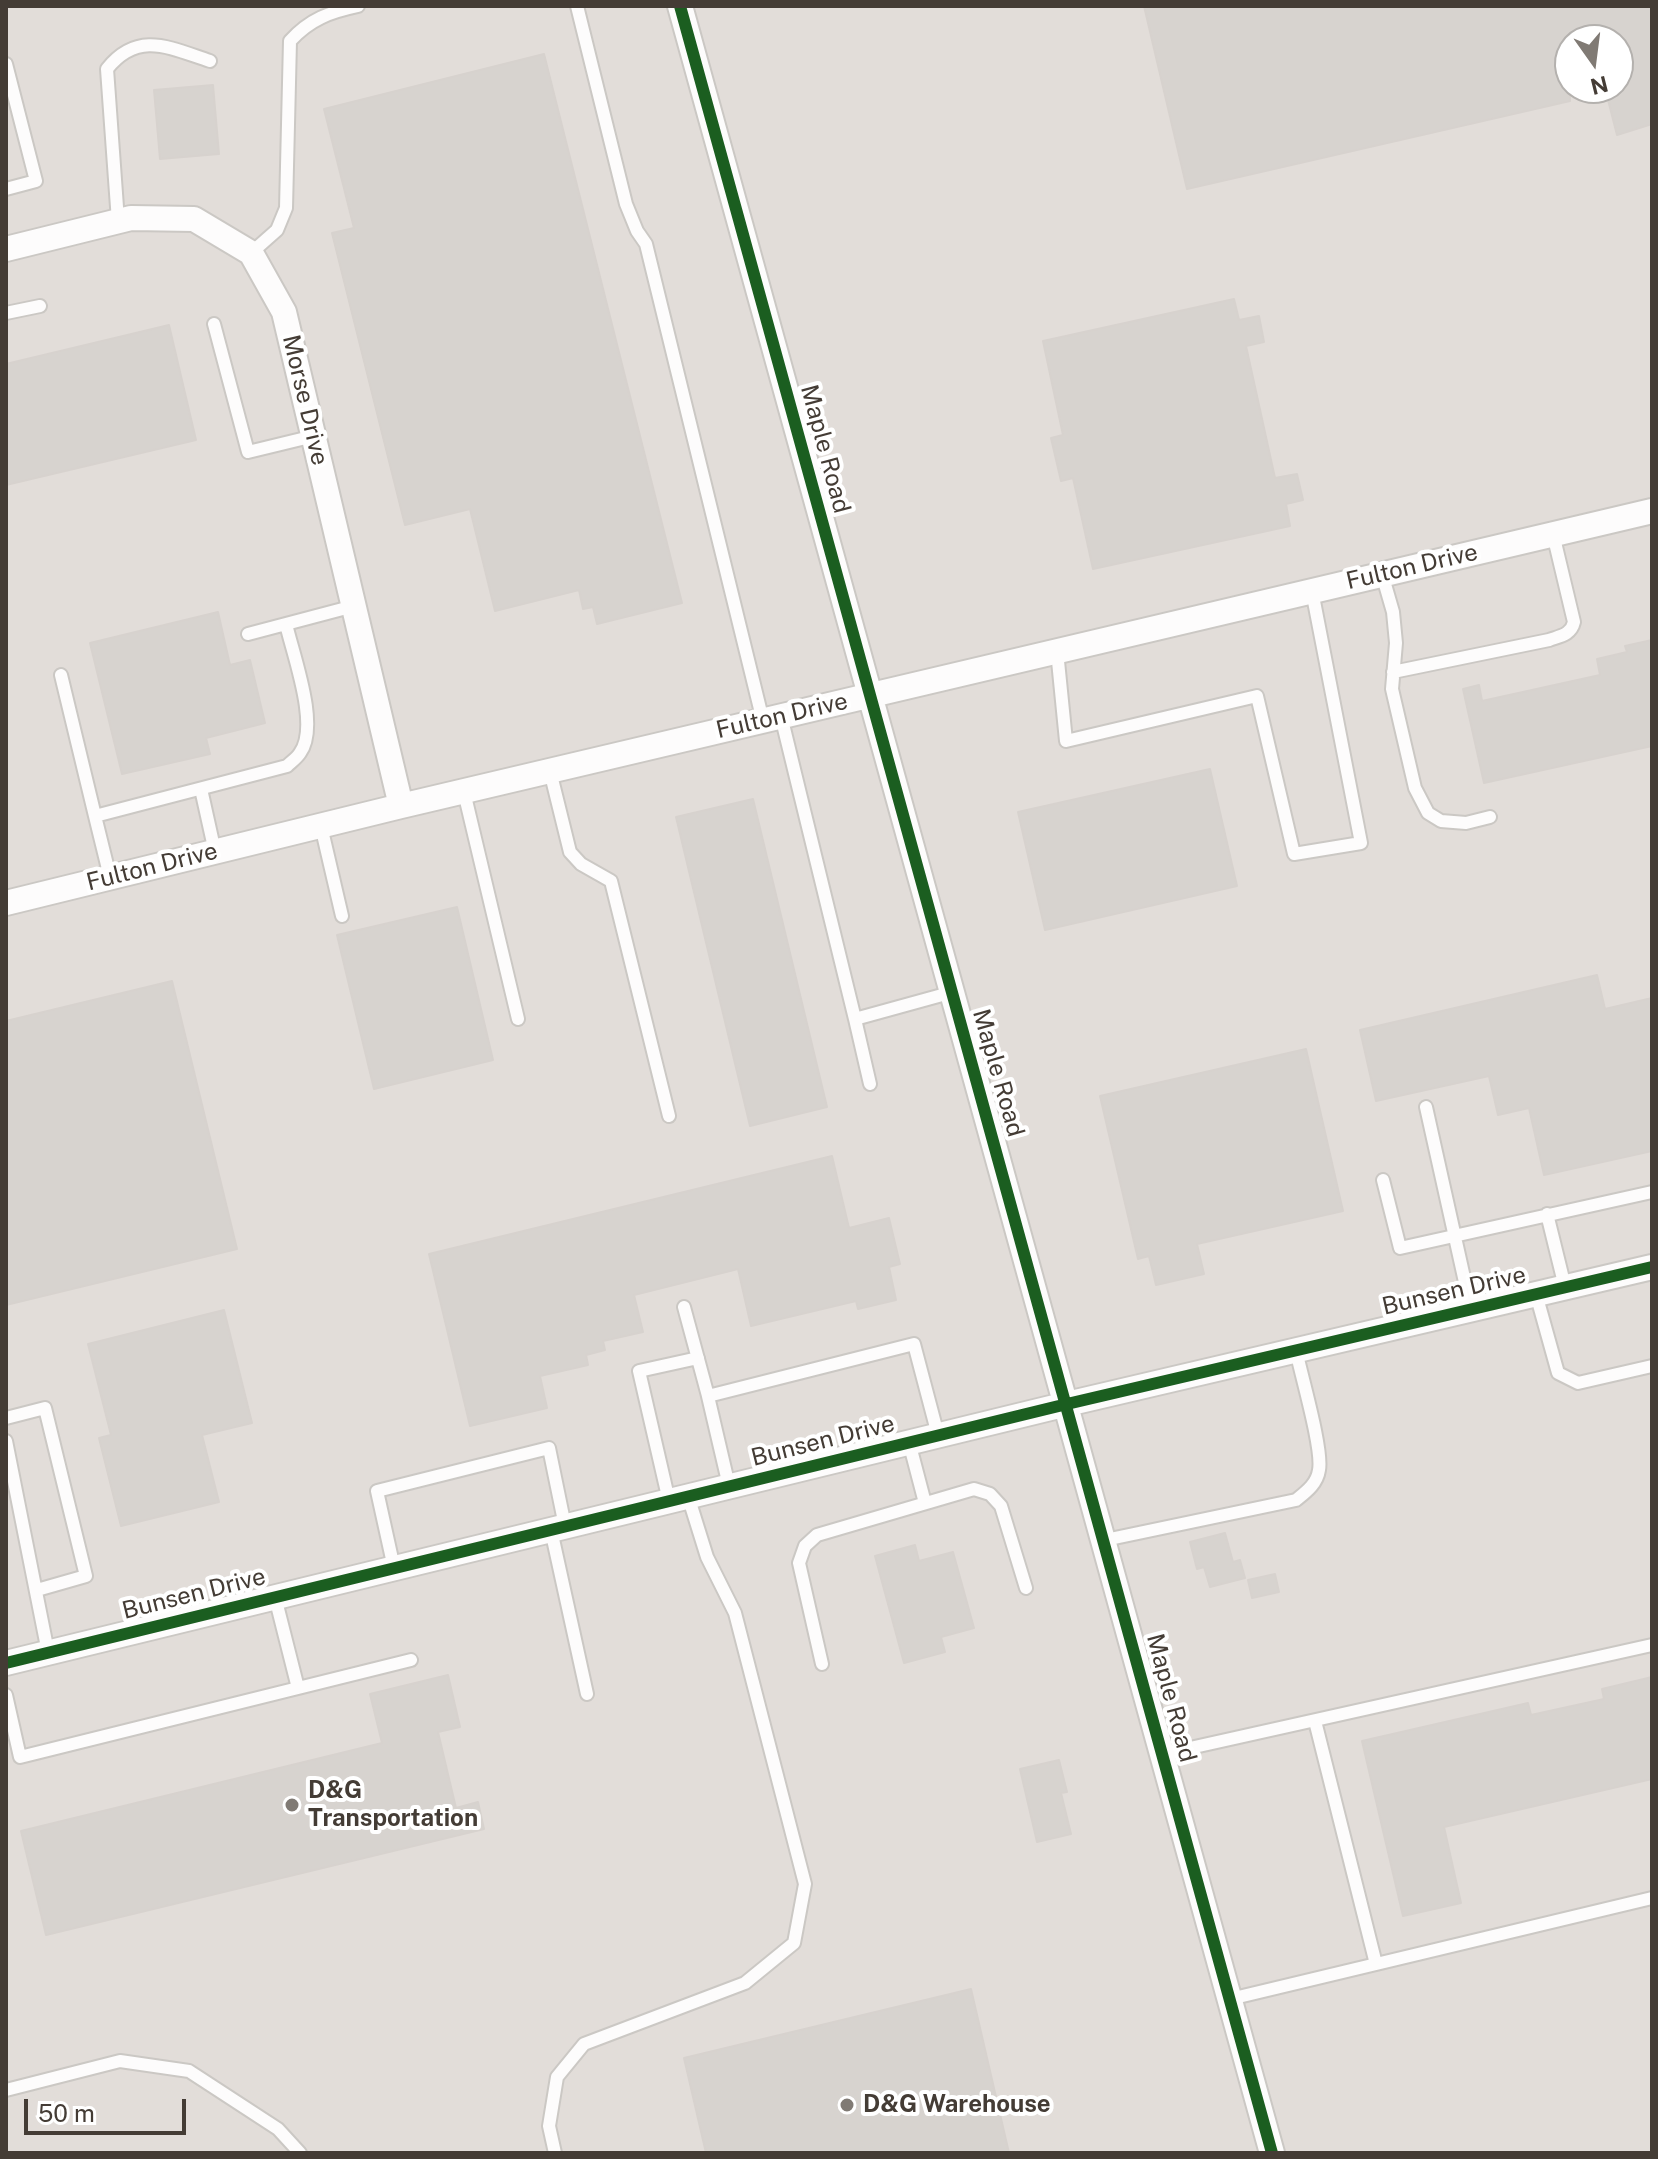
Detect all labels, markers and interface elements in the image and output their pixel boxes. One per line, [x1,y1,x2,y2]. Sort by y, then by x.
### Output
north arrow [1554,24,1634,104]
text: N [1588,71,1611,100]
street label: Morse Drive [276,332,334,468]
street label: Maple Road [794,382,856,516]
street label: Fulton Drive [1343,538,1481,596]
street label: Fulton Drive [713,687,851,745]
street label: Fulton Drive [83,837,221,897]
street label: Maple Road [966,1006,1030,1140]
street label: Bunsen Drive [1379,1260,1529,1322]
street label: Bunsen Drive [748,1409,898,1473]
street label: Bunsen Drive [119,1562,269,1626]
street label: Maple Road [1140,1631,1202,1765]
place label: D&G Transportation [308,1777,478,1833]
marker: D&G Transportation [283,1796,301,1814]
scale bar [28,2083,190,2133]
place label: D&G Warehouse [863,2091,1051,2119]
marker: D&G Warehouse [838,2096,856,2114]
text: 50 m [38,2099,95,2127]

